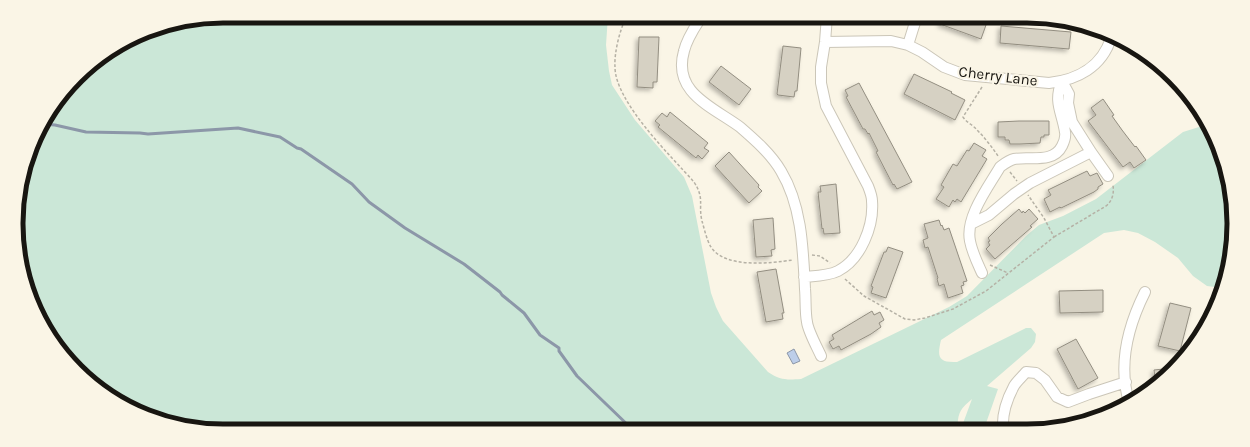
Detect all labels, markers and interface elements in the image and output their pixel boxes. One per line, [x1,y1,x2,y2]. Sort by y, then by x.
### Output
street label: Cherry Lane [958,62,1038,90]

